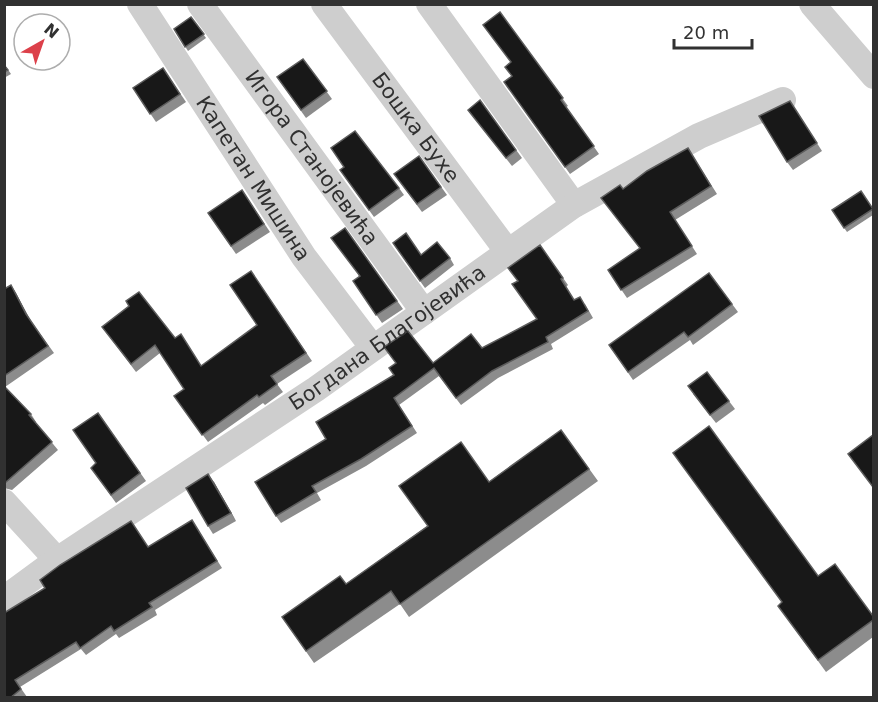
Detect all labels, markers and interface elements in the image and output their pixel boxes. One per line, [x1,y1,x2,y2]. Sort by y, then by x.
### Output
north arrow [12,12,72,72]
scale bar [674,12,752,50]
text: N [40,19,63,42]
text: 20 m [683,22,729,43]
street label: Игора Станојевића [240,66,383,250]
street label: Бошка Бухе [367,68,464,187]
street label: Капетан Мишина [191,92,315,265]
street label: Богдана Благојевића [285,260,490,415]

